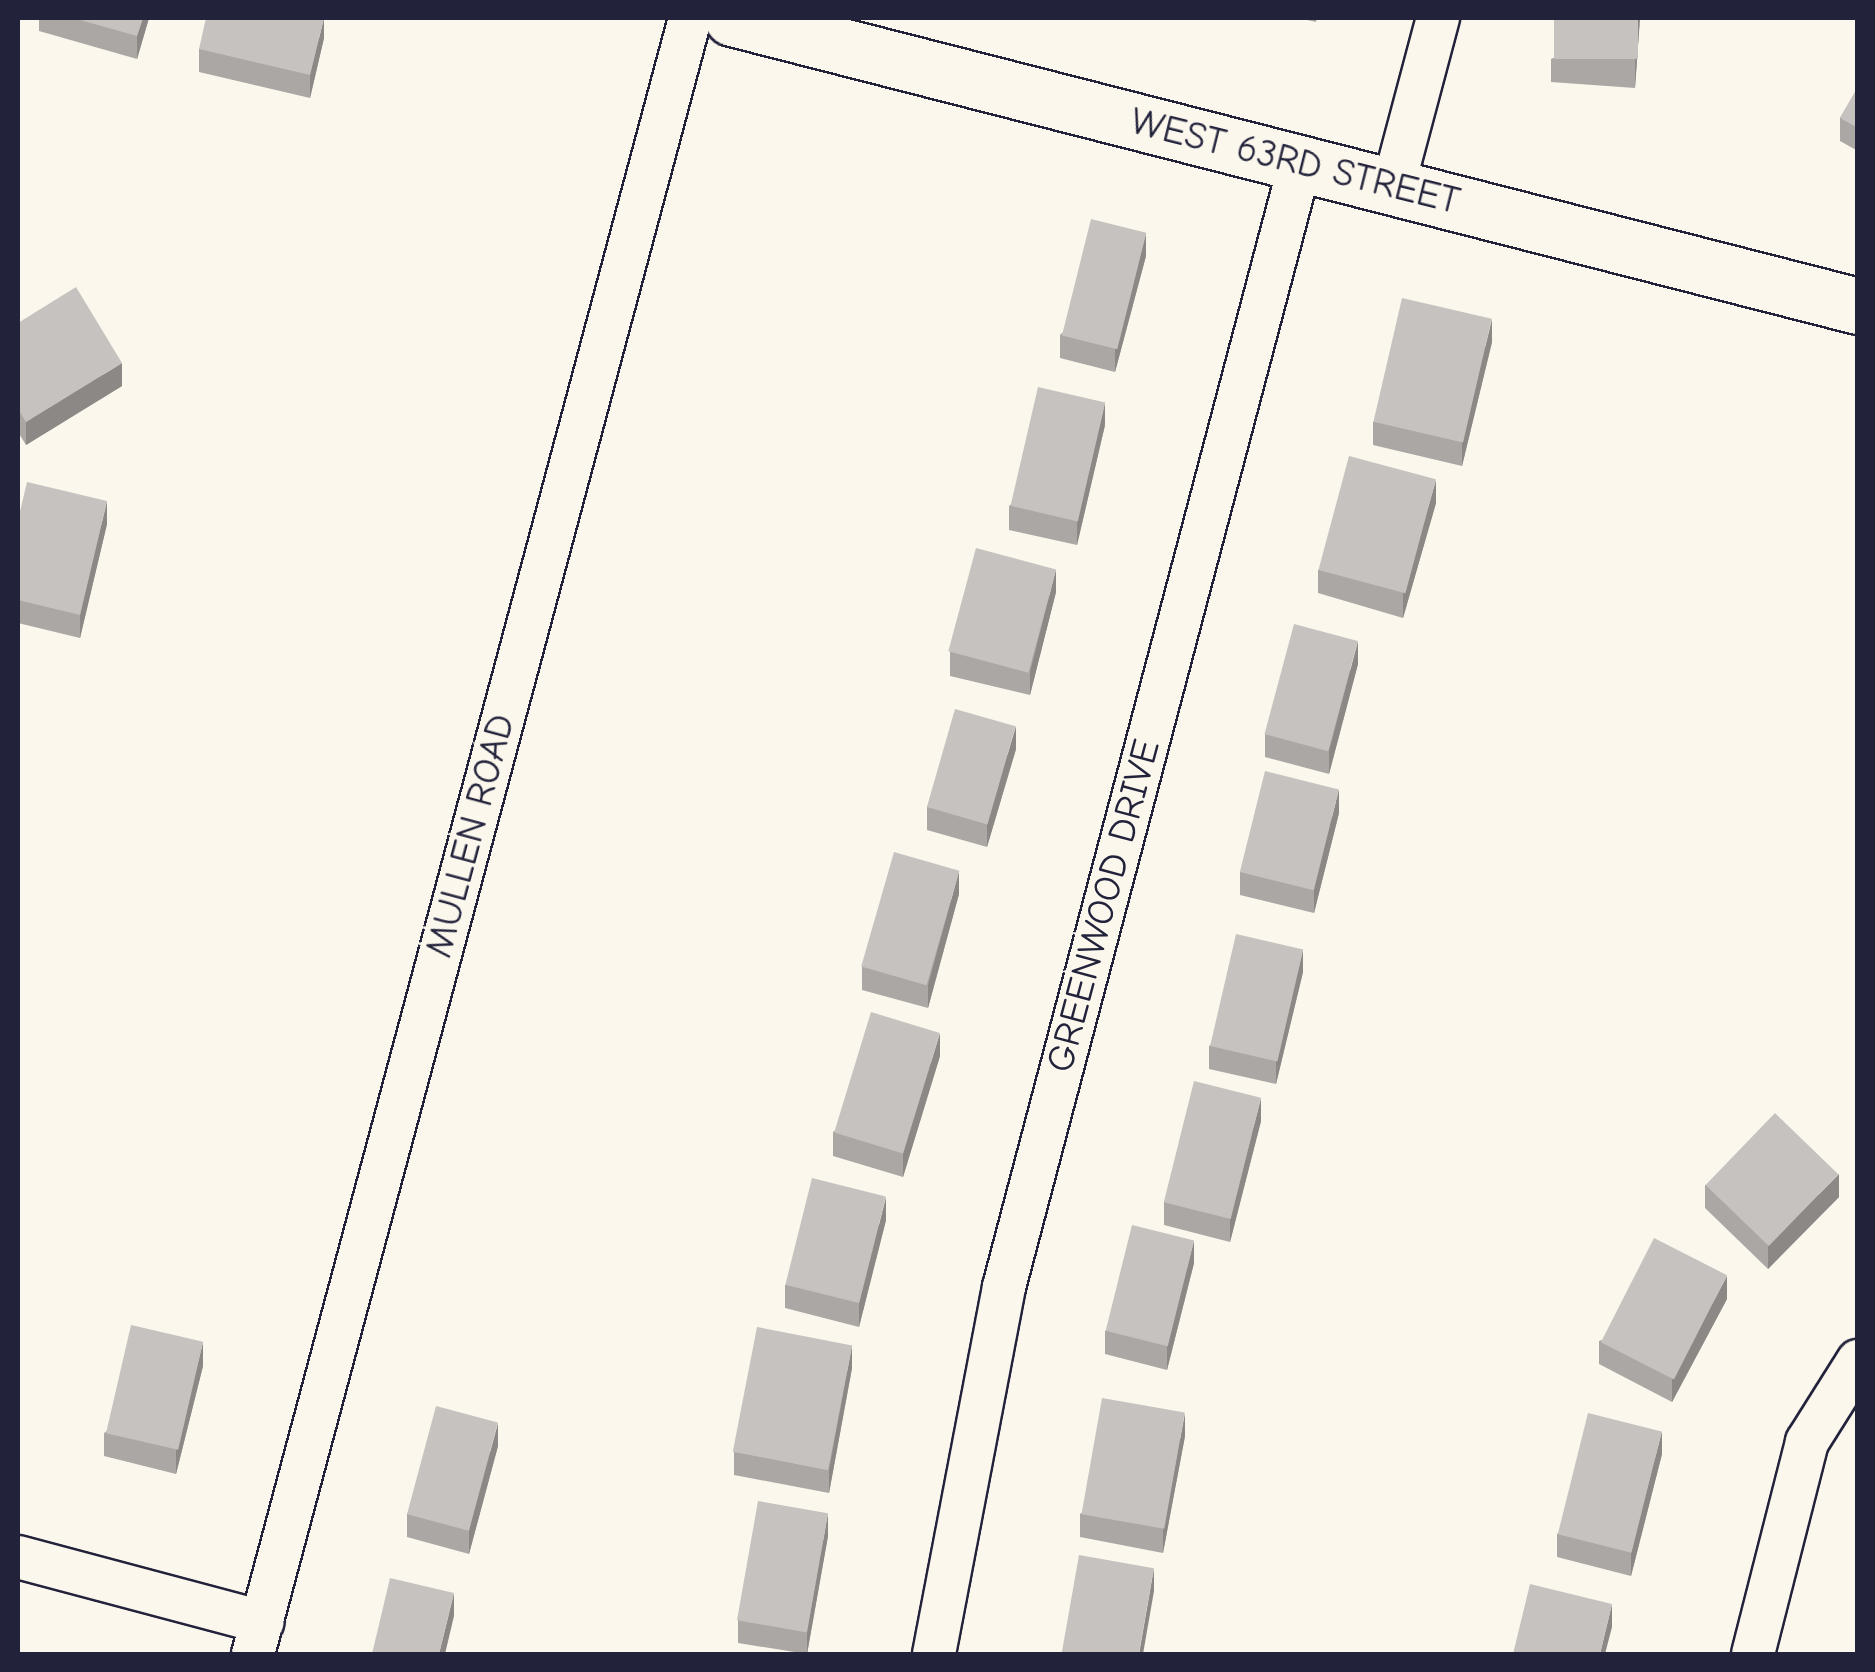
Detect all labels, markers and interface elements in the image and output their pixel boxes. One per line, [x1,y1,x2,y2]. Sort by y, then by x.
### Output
street label: WEST 63RD STREET [1126,99,1464,225]
street label: MULLEN ROAD [417,710,525,962]
street label: GREENWOOD DRIVE [1038,735,1170,1077]

